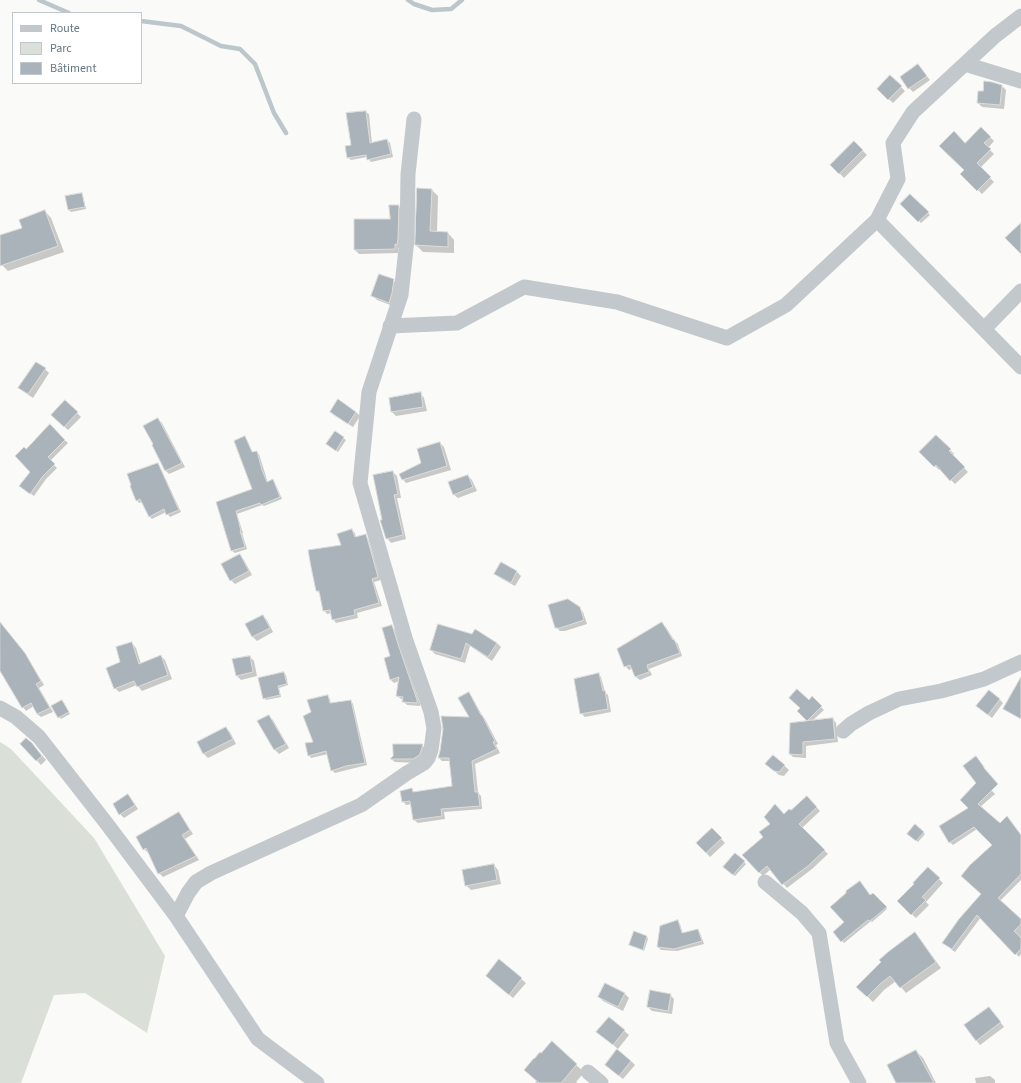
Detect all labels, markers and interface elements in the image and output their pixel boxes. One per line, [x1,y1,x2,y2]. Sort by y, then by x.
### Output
legend [12,12,142,84]
text: Route [50,20,80,37]
text: Parc [50,40,72,57]
text: Bâtiment [50,60,96,77]

